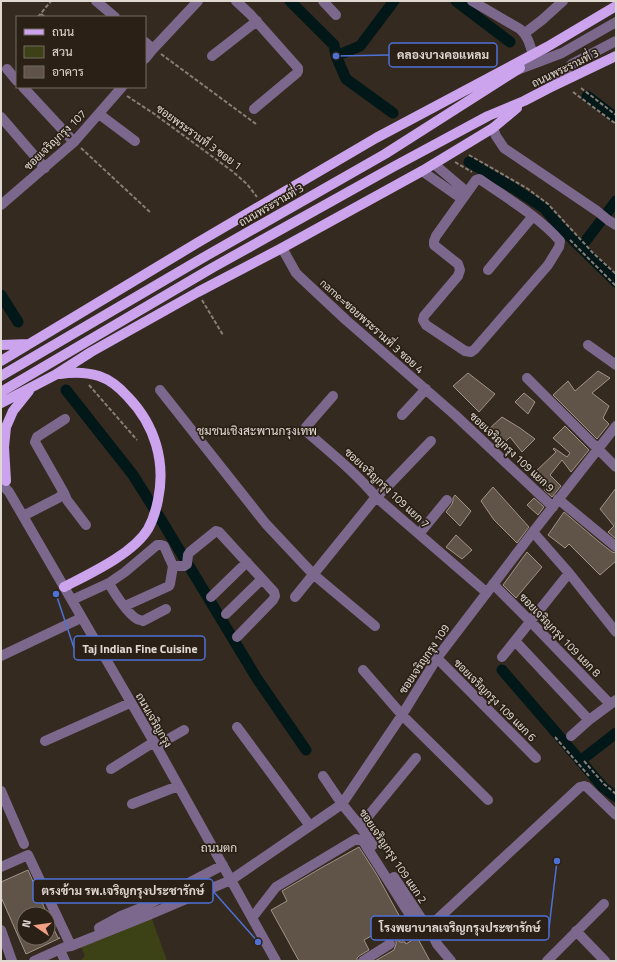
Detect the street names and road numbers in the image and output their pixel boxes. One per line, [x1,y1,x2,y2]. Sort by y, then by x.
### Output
street label: ถนนพระรามที่ 3 [527,42,601,91]
street label: ซอยพระรามที่ 3 ซอย 1 [153,98,247,174]
street label: ซอยเจริญกรุง 107 [20,106,90,175]
street label: ถนนพระรามที่ 3 [234,177,307,230]
street label: name=ซอยพระรามที่ 3 ซอย 4 [317,273,429,377]
street label: ซอยเจริญกรุง 109 แยก 9 [465,408,558,496]
street label: ซอยเจริญกรุง 109 แยก 7 [340,444,433,532]
street label: ซอยเจริญกรุง 109 แยก 8 [515,589,604,681]
street label: ซอยเจริญกรุง 109 [395,621,454,698]
street label: ซอยเจริญกรุง 109 แยก 6 [449,655,540,746]
street label: ถนนเจริญกรุง [131,690,176,751]
street label: ซอยเจริญกรุง 109 แยก 2 [354,805,431,907]

